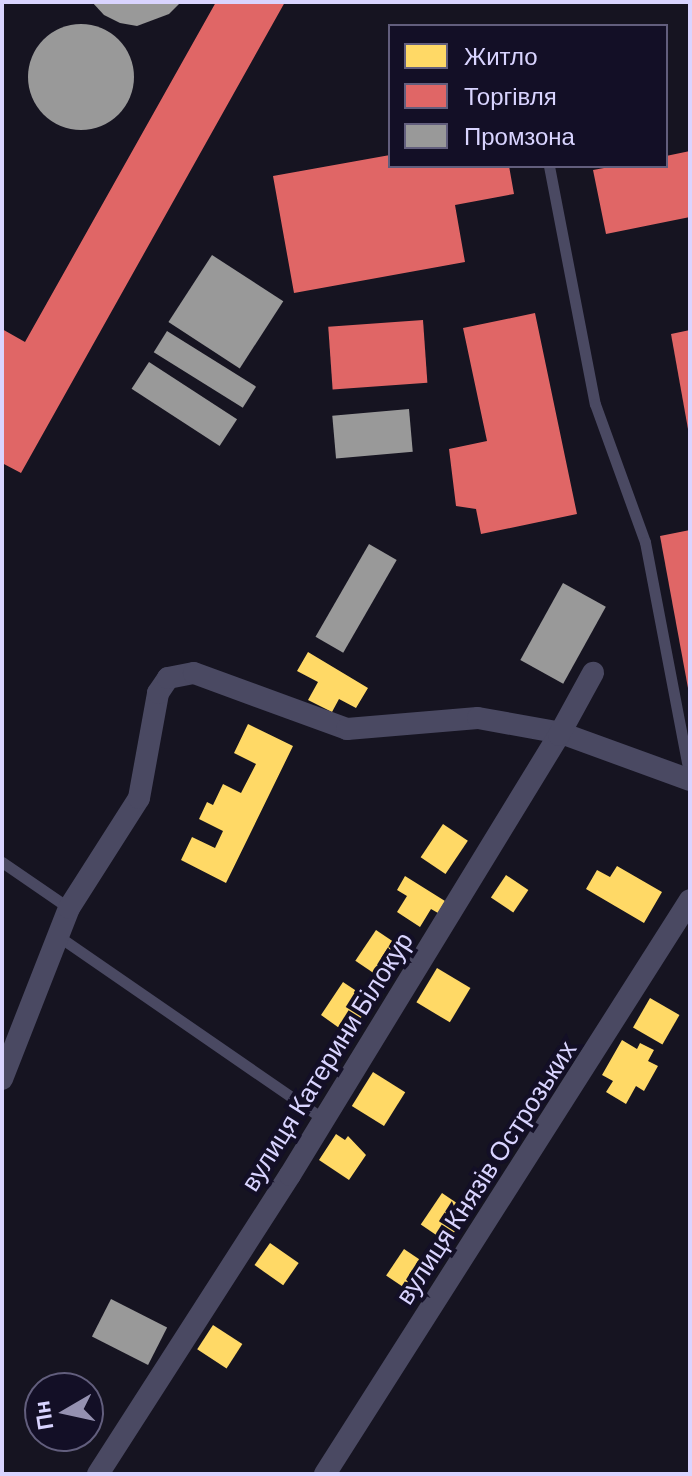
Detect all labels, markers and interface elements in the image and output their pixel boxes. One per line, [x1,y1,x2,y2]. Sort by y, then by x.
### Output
legend [388,24,668,168]
text: Житло [464,41,538,70]
text: Торгівля [464,81,557,110]
text: Промзона [464,121,575,150]
street label: вулиця Катерини Білокур [233,926,419,1196]
street label: вулиця Князів Острозьких [388,1034,582,1310]
north arrow [24,1372,104,1452]
text: Пн [27,1399,57,1432]

